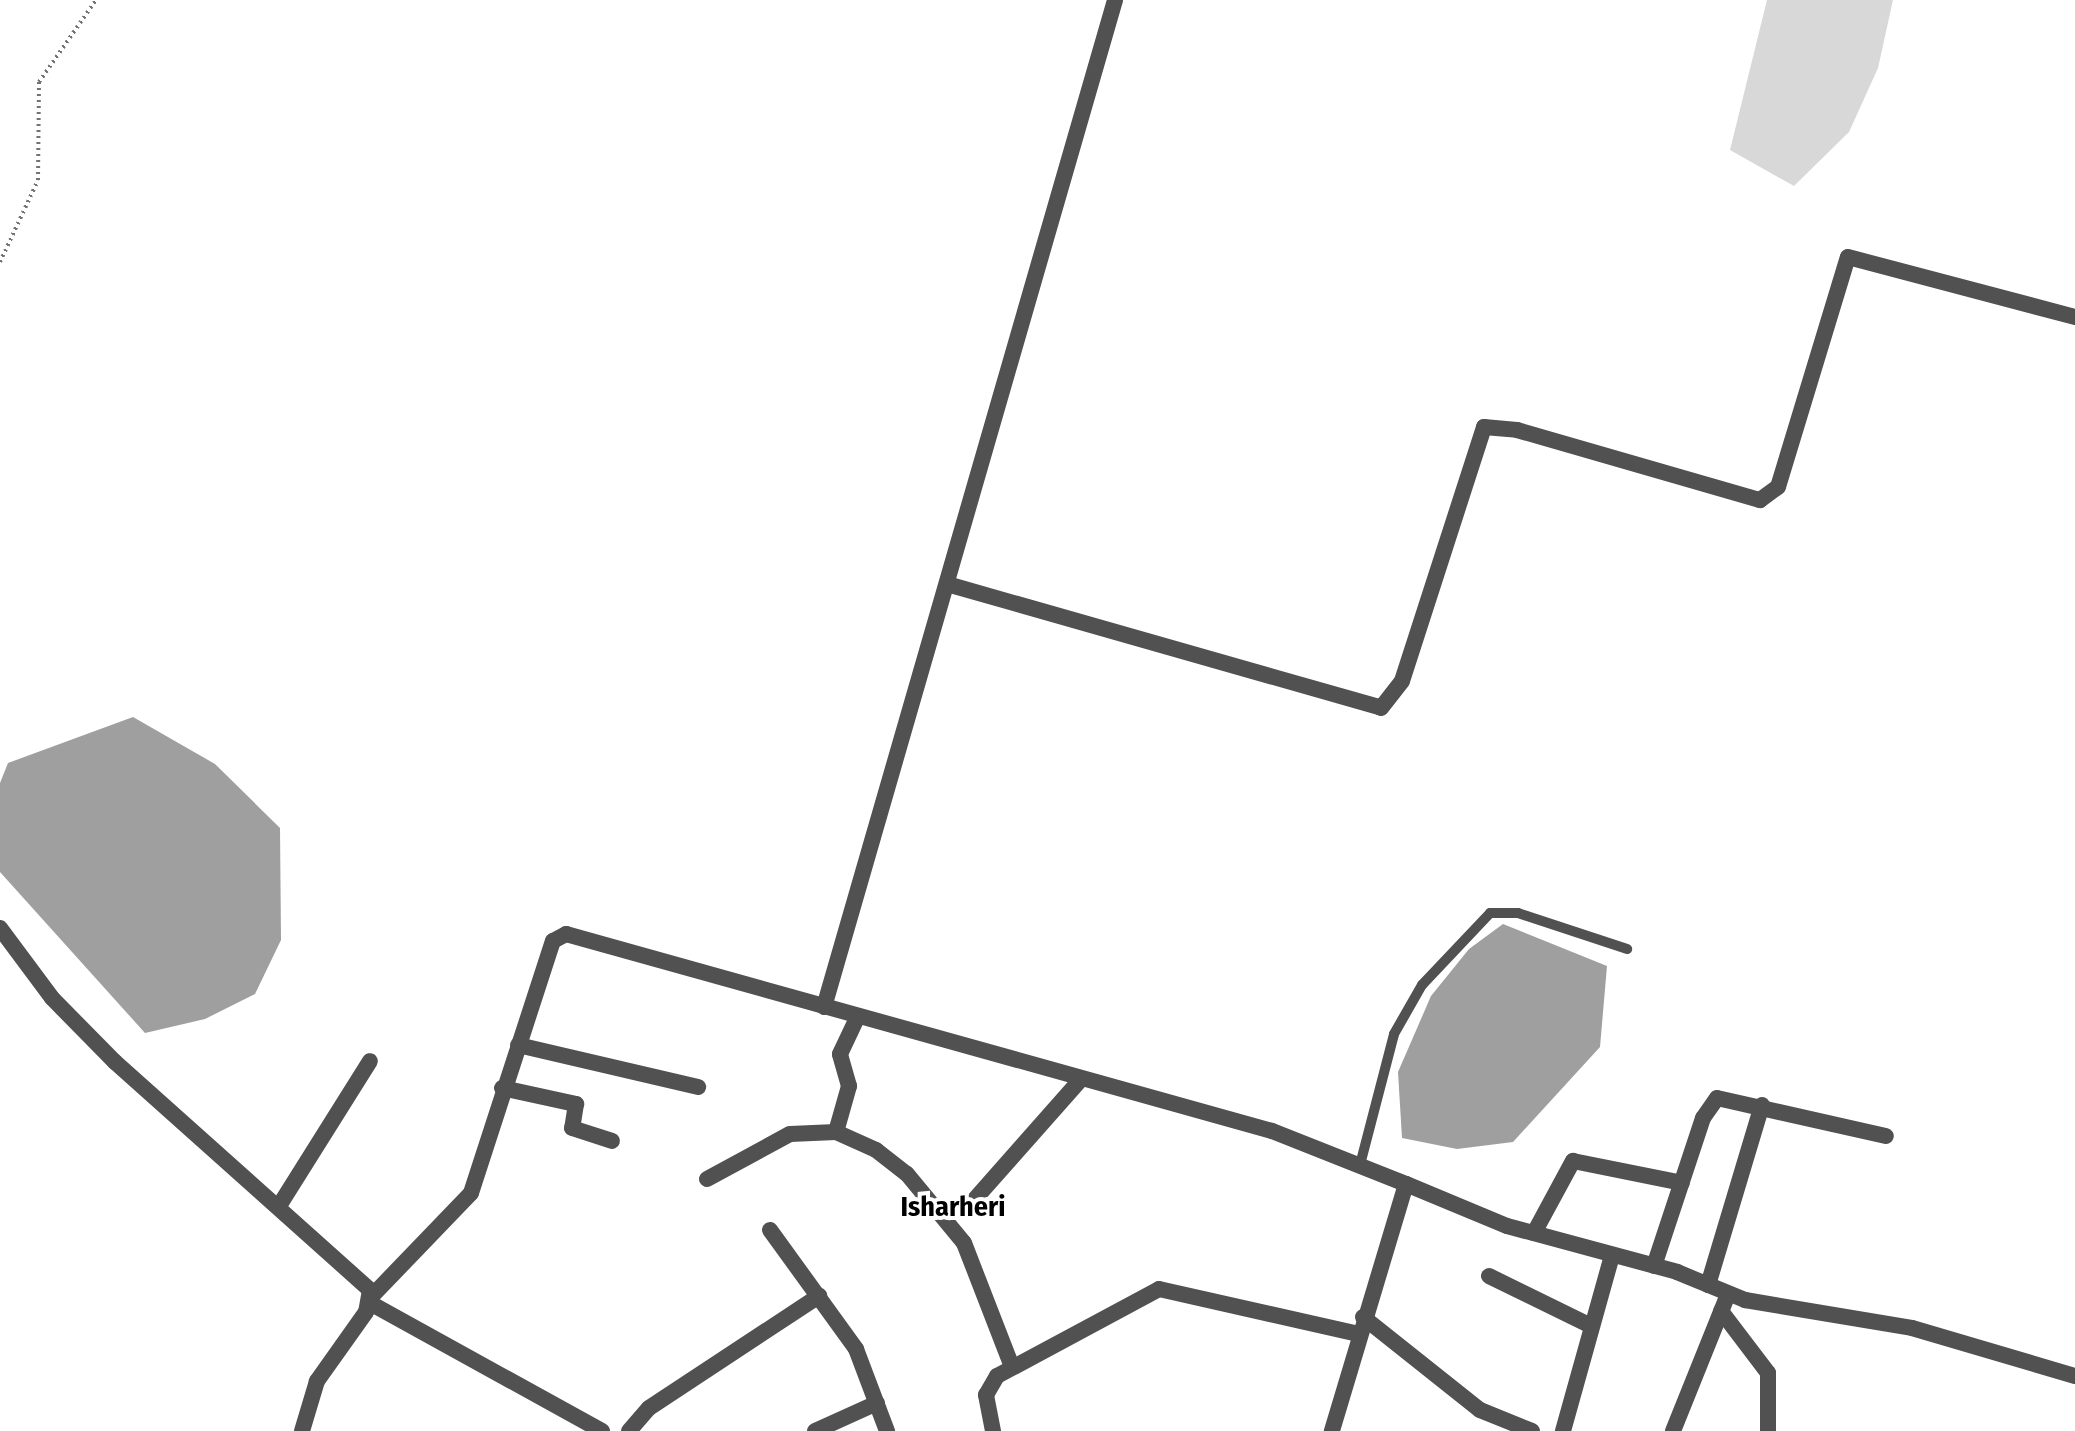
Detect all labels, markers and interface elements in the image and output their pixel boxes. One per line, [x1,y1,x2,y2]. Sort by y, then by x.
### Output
district label: Isharheri [901,1190,1005,1224]

